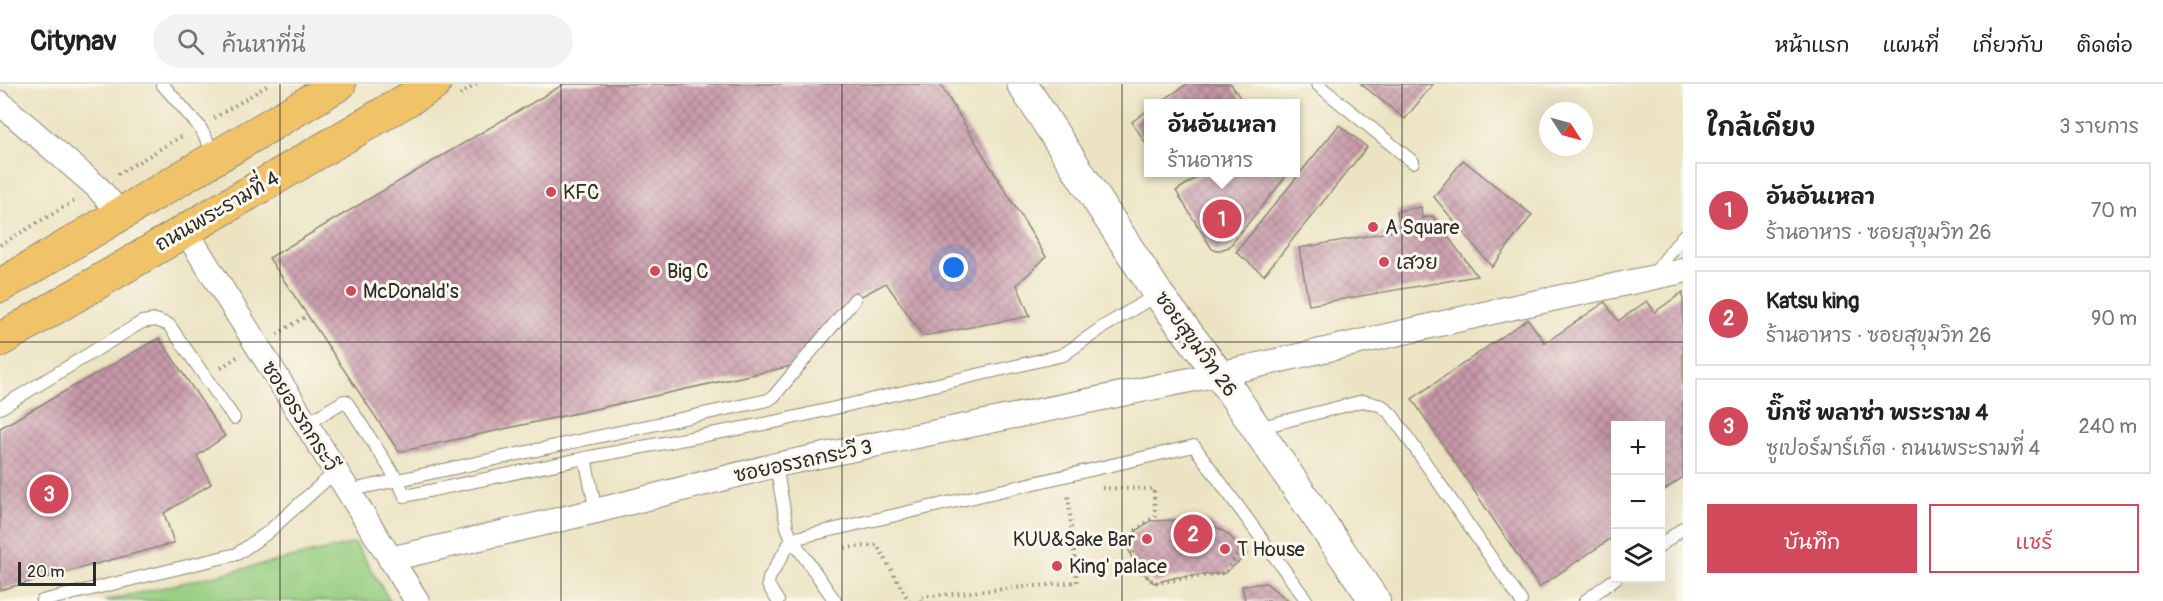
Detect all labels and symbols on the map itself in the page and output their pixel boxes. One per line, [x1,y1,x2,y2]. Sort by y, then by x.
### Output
north arrow [1539,102,1593,156]
street label: ถนนพระรามที่ 4 [147,159,284,257]
place label: KFC [563,180,599,205]
marker: KFC [544,185,558,199]
pin: 1 [1202,196,1242,242]
place label: A Square [1385,215,1459,240]
marker: A Square [1366,220,1380,234]
place label: เสวย [1396,250,1438,275]
your location [939,253,968,282]
marker: เสวย [1377,255,1391,269]
place label: Big C [667,259,709,284]
marker: Big C [648,264,662,278]
place label: McDonald's [363,279,459,304]
marker: McDonald's [344,284,358,298]
street label: ซอยสุขุมวิท 26 [1147,286,1243,403]
street label: ซอยอรรถกระวี [256,356,344,476]
street label: ซอยอรรถกระวี 3 [732,434,874,488]
pin: 3 [29,472,68,516]
pin: 2 [1174,512,1212,556]
place label: KUU&Sake Bar [1013,527,1135,552]
marker: KUU&Sake Bar [1140,532,1154,546]
place label: T House [1237,537,1305,562]
marker: T House [1218,542,1232,556]
place label: King' palace [1069,554,1167,579]
scale bar [18,559,96,586]
marker: King' palace [1050,559,1064,573]

